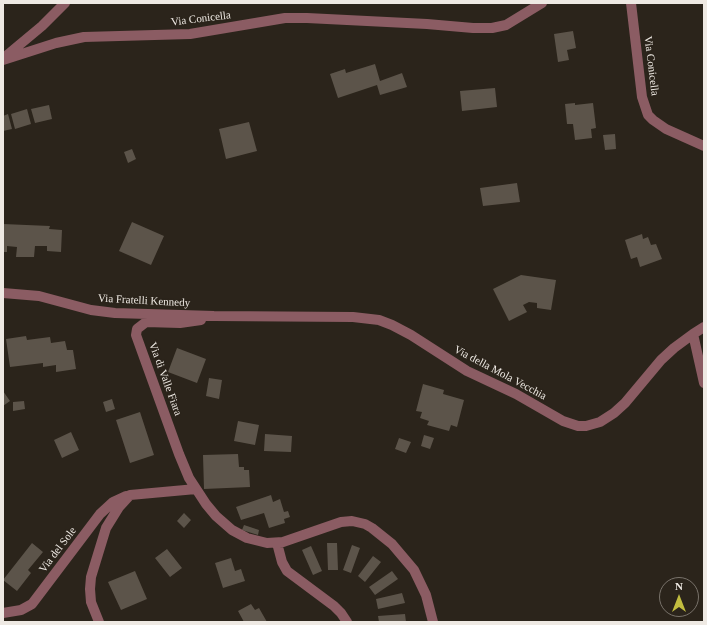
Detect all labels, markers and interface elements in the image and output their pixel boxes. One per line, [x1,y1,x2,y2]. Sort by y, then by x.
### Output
street label: Via Conicella [170,9,232,29]
street label: Via Conicella [641,35,661,97]
street label: Via Fratelli Kennedy [98,292,190,310]
street label: Via di Valle Fiara [146,340,184,418]
street label: Via della Mola Vecchia [451,343,549,403]
street label: Via del Sole [37,525,79,575]
north arrow [659,577,699,617]
text: N [675,580,683,592]

